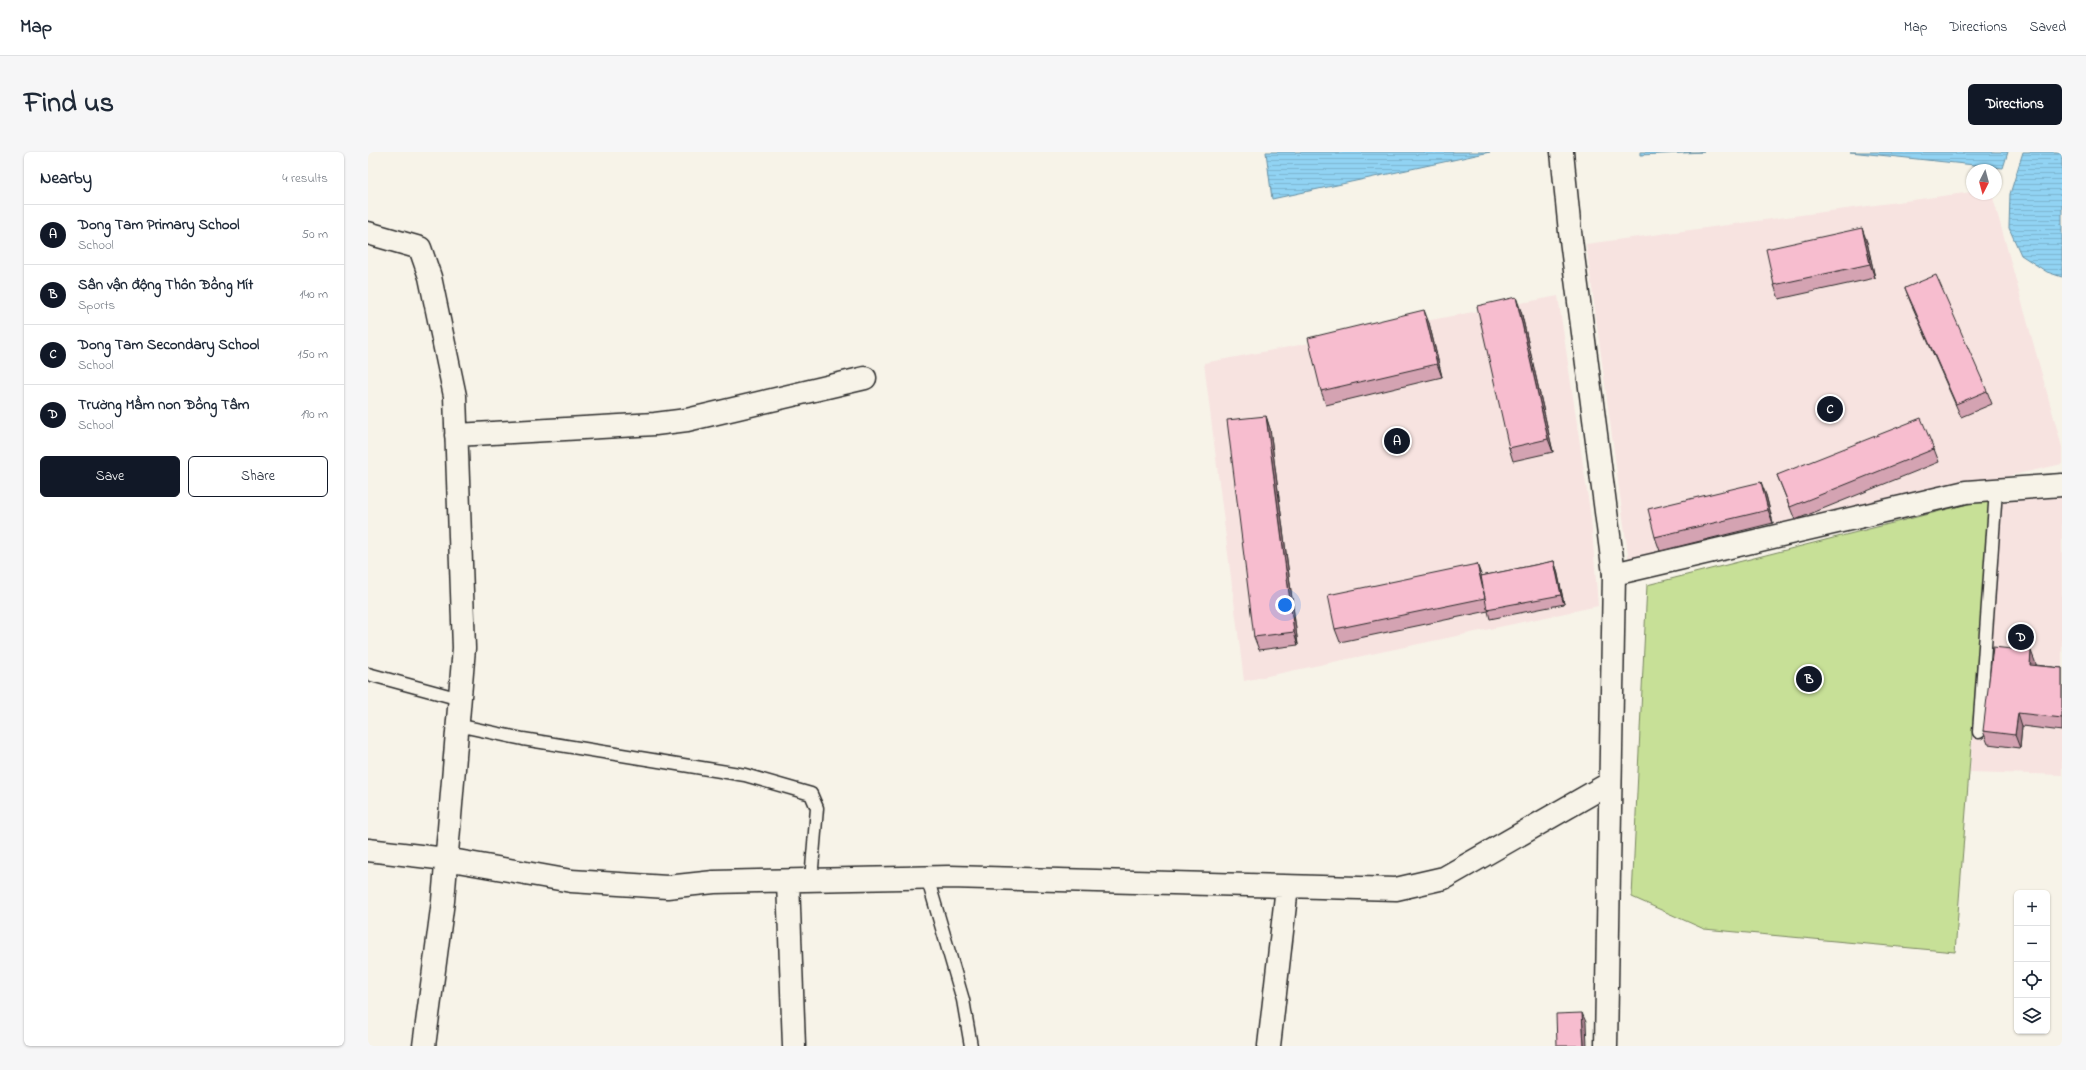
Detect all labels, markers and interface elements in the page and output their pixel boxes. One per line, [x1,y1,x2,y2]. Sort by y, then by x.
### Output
text: Map [20,14,52,41]
text: Map [1904,17,1927,38]
text: Directions [1949,17,2007,38]
text: Saved [2029,17,2066,38]
text: Find us [24,84,114,125]
button: Directions [1968,84,2062,125]
north arrow [1966,164,2002,200]
text: Nearby [40,166,92,191]
text: 4 results [282,169,328,188]
text: Dong Tam Primary School [78,214,240,236]
text: A [49,225,57,244]
text: 50 m [302,225,328,244]
text: School [78,236,114,255]
text: Sân vận động Thôn Đồng Mít [78,274,253,296]
text: B [49,285,57,304]
text: 140 m [300,285,328,304]
text: Sports [78,296,115,315]
text: Dong Tam Secondary School [78,334,259,356]
text: C [49,345,57,364]
text: 150 m [297,345,328,364]
text: School [78,356,114,375]
text: Trường Mầm non Đồng Tâm [78,394,249,416]
pin: C [1817,394,1843,424]
text: D [48,405,58,424]
text: 190 m [301,405,328,424]
text: School [78,416,114,435]
pin: A [1384,426,1410,456]
button: Save [40,456,180,497]
button: Share [188,456,328,497]
your location [1275,595,1295,615]
pin: D [2008,622,2034,652]
pin: B [1796,664,1822,694]
map controls [2014,890,2050,1034]
button: + [2014,890,2050,926]
button: − [2014,926,2050,962]
button: locate [2014,962,2050,998]
button: layers [2014,998,2050,1034]

